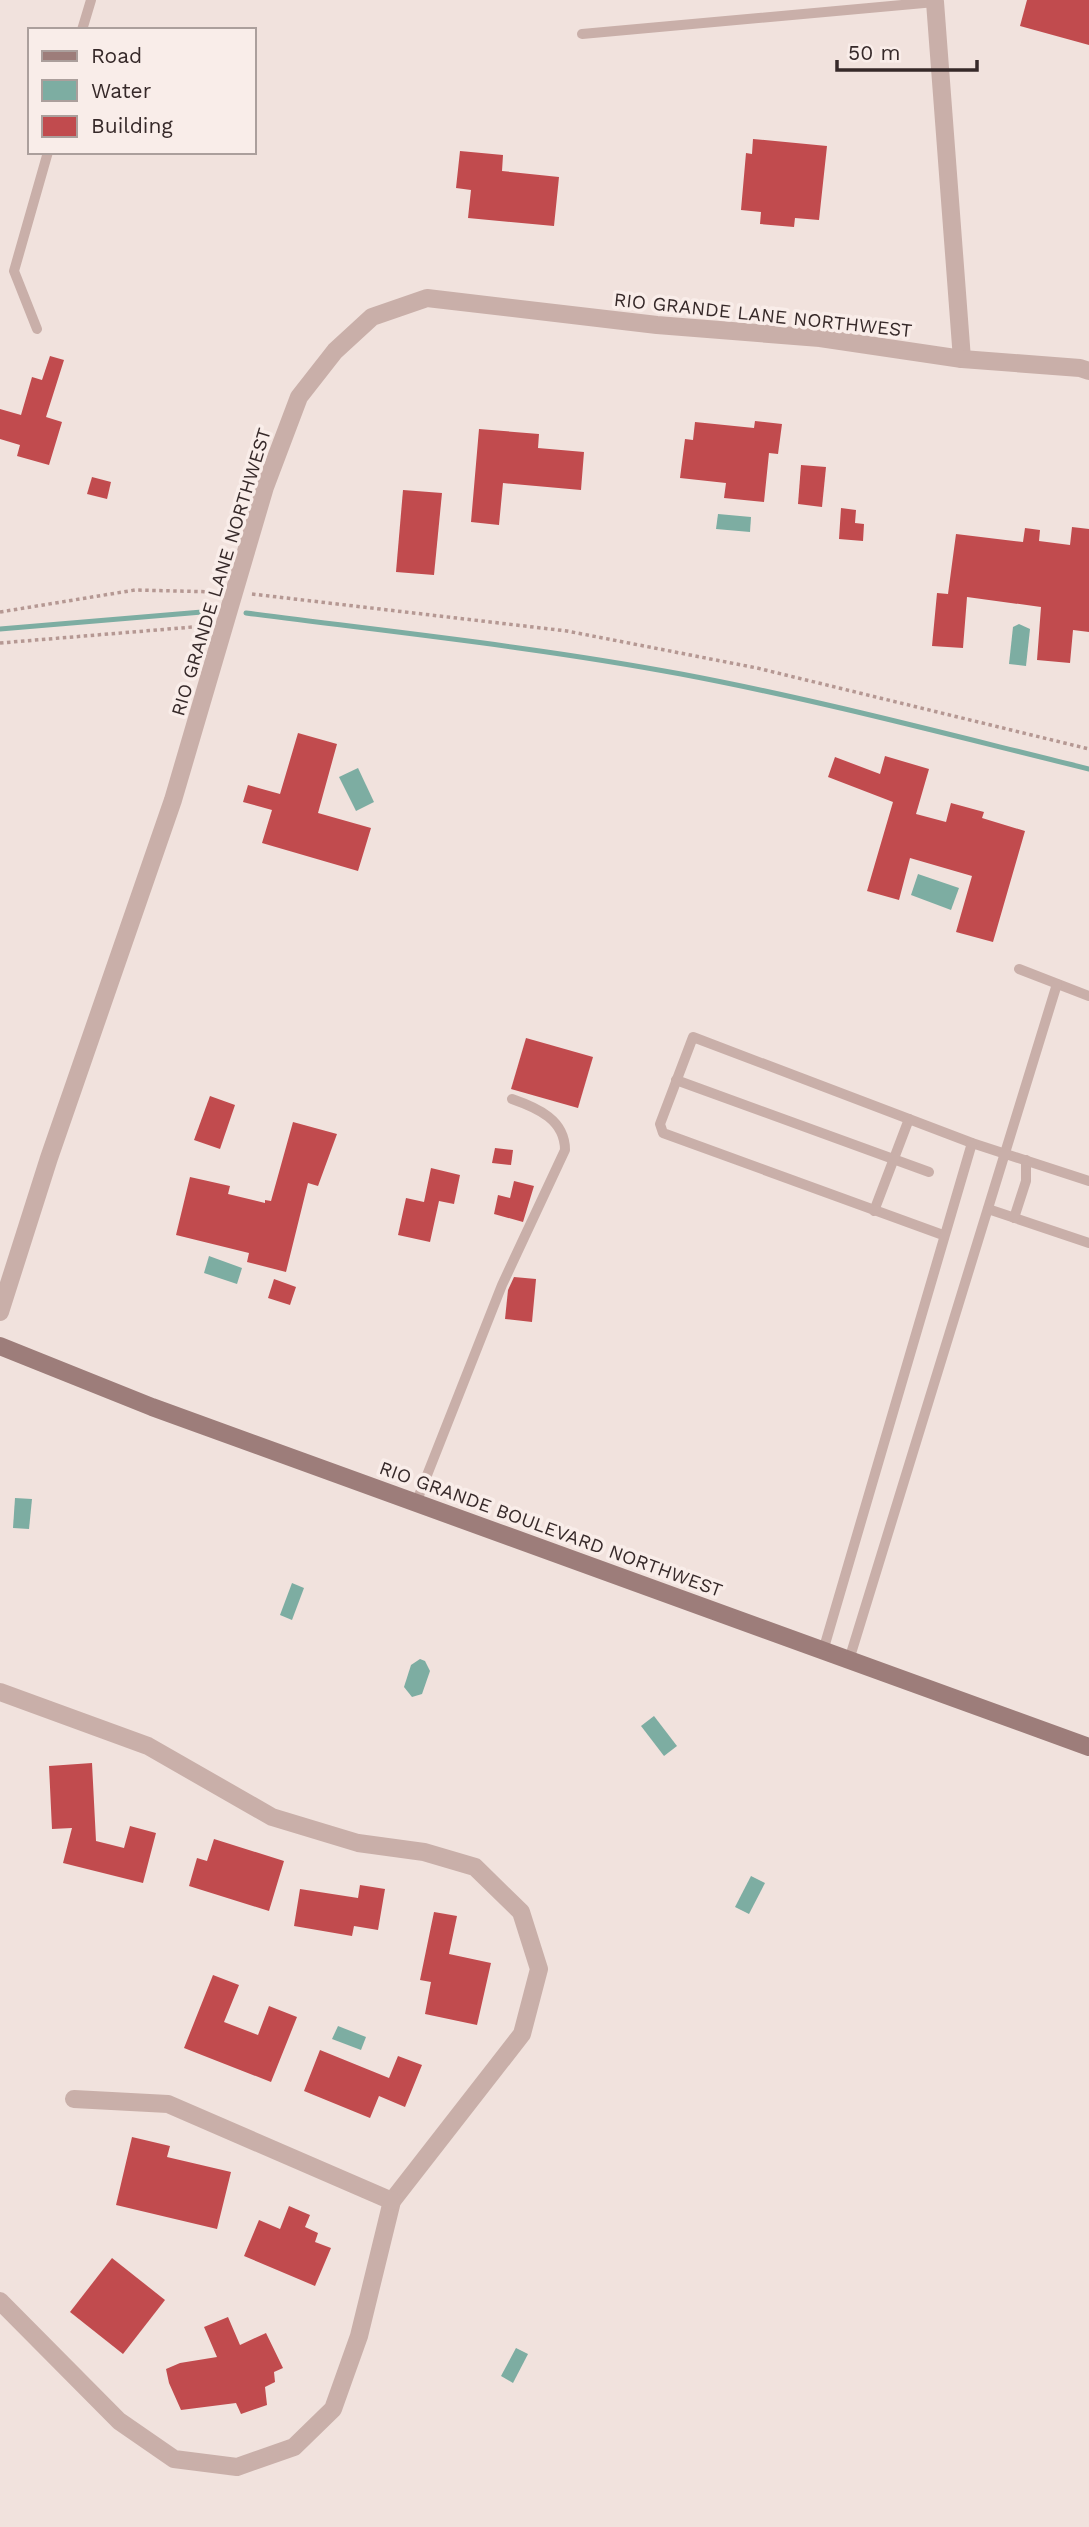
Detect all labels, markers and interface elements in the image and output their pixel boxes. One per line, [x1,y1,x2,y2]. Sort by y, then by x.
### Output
legend [28,28,256,154]
scale bar [837,28,977,72]
text: 50 m [848,40,900,65]
text: Road [91,43,142,68]
text: Water [91,78,152,103]
text: Building [91,113,173,138]
street label: RIO GRANDE LANE NORTHWEST [613,288,913,342]
street label: RIO GRANDE LANE NORTHWEST [166,425,276,719]
street label: RIO GRANDE BOULEVARD NORTHWEST [376,1456,726,1602]

